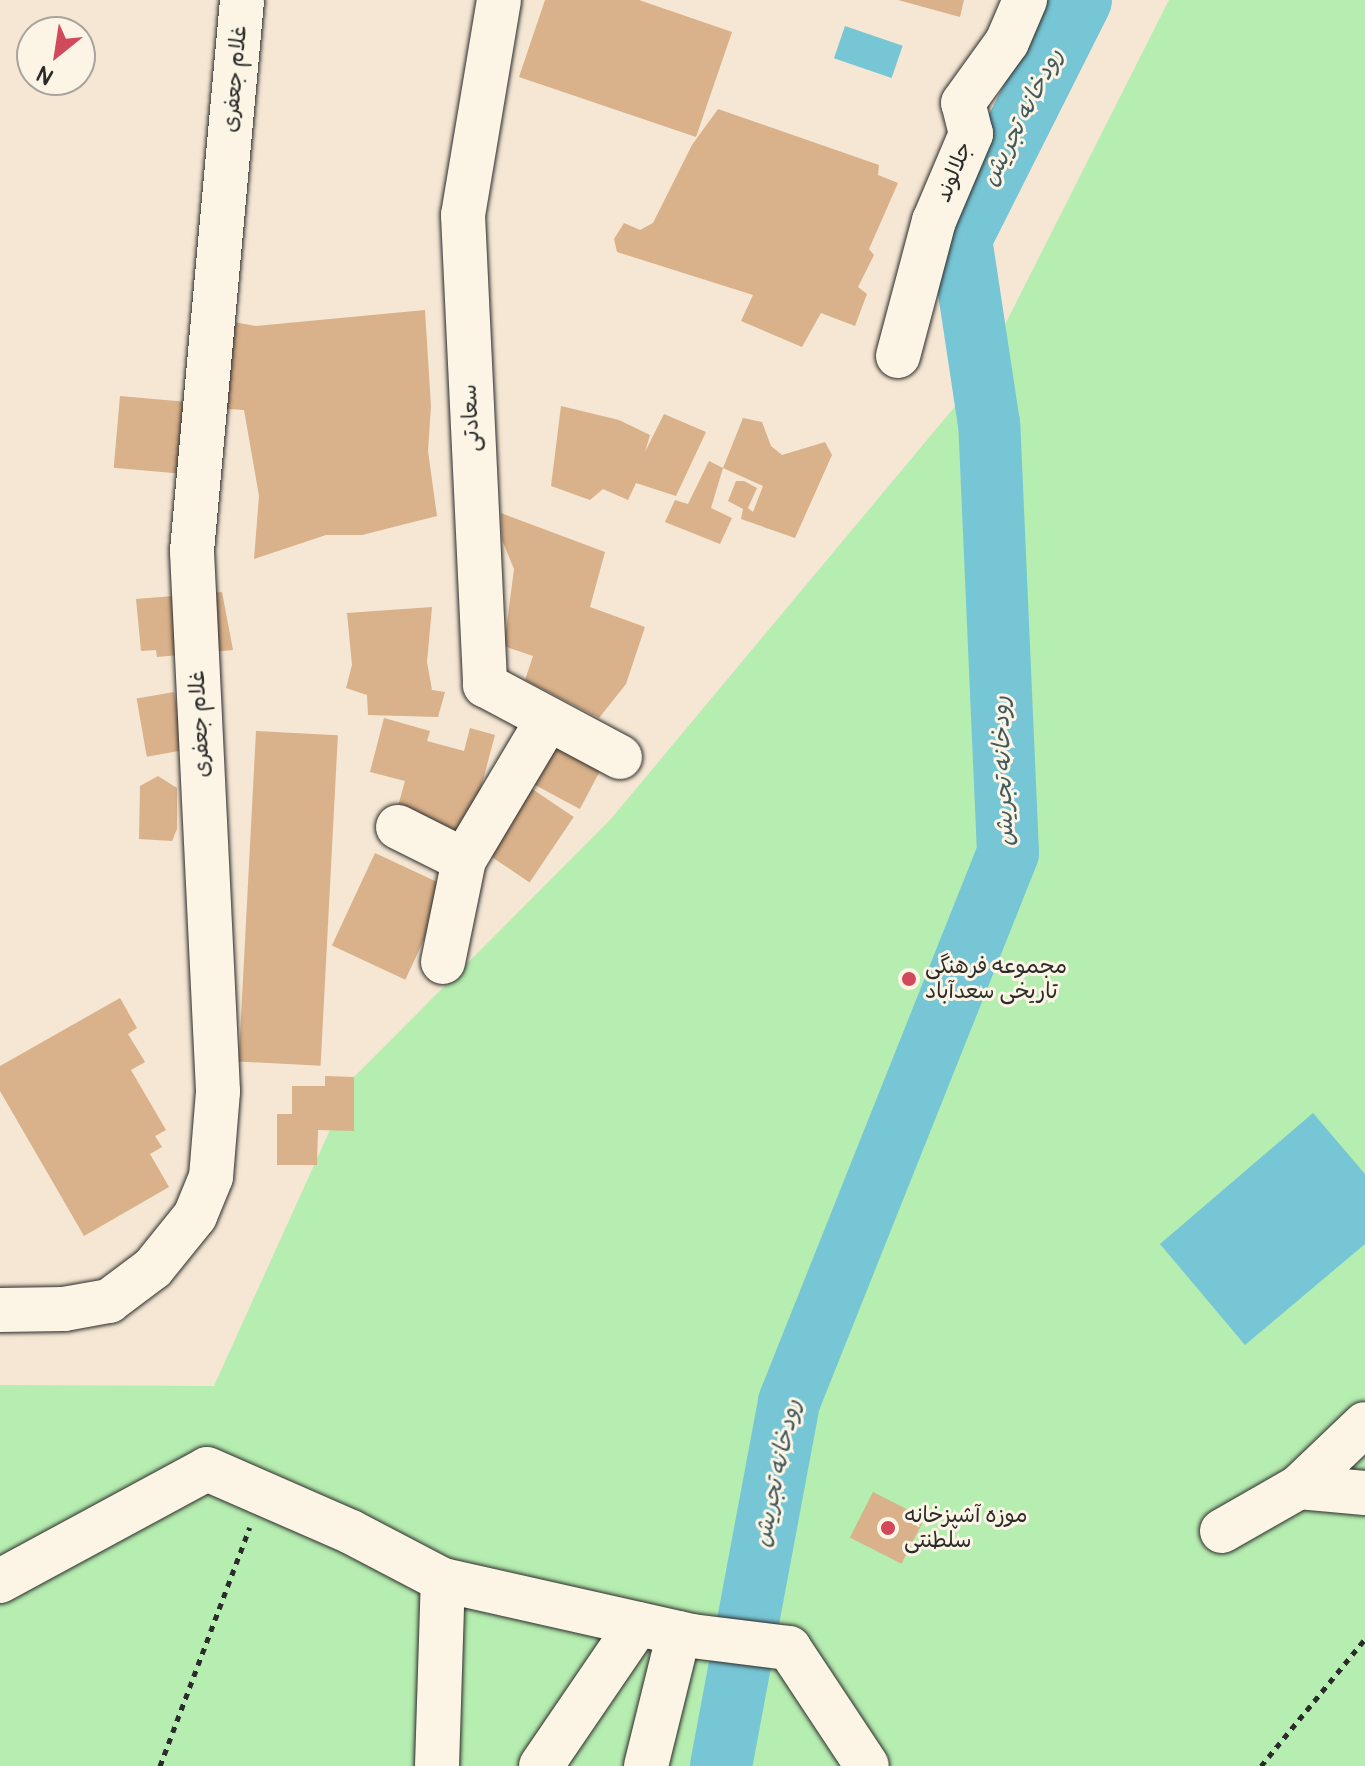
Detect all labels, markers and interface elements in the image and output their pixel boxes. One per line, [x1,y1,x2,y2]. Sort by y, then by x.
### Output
north arrow [16,16,96,96]
street label: غلام جعفری [217,24,253,134]
water label: رودخانه تجریش [975,43,1069,191]
text: N [32,59,58,91]
street label: جلالوند [930,138,978,206]
street label: سعادتی [456,383,486,453]
street label: غلام جعفری [184,670,216,778]
water label: رودخانه تجریش [986,695,1020,847]
place label: مجموعه فرهنگی تاریخی سعدآباد [925,953,1067,1004]
marker: مجموعه فرهنگی تاریخی سعدآباد [900,970,918,988]
water label: رودخانه تجریش [747,1396,807,1550]
place label: موزه آشپزخانه سلطنتی [904,1502,1028,1554]
marker: موزه آشپزخانه سلطنتی [879,1519,897,1537]

